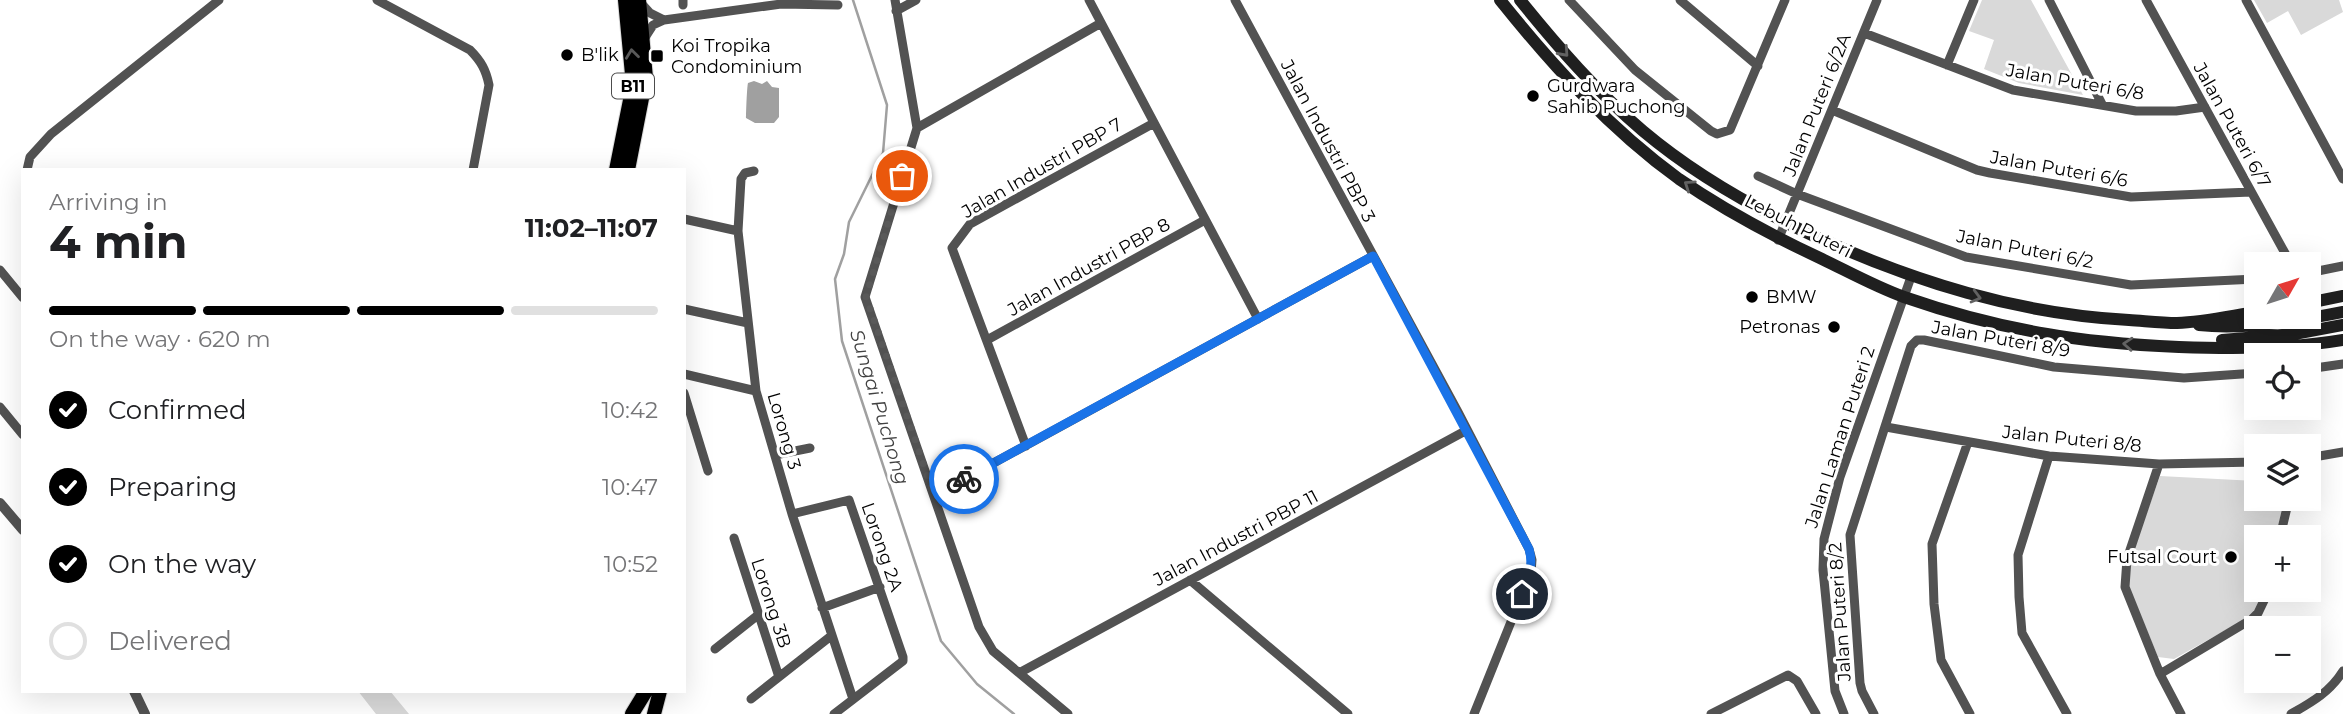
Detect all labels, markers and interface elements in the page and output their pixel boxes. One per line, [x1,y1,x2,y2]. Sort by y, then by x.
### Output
street label: Jalan Puteri 6/2A [1778,30,1856,180]
place label: Koi Tropika Condominium [671,35,802,78]
place label: B'lik [581,44,619,66]
one-way arrow [1556,44,1568,57]
marker: B'lik [559,47,575,63]
marker: Koi Tropika Condominium [649,48,665,64]
one-way arrow [624,49,639,60]
street label: Jalan Industri PBP 3 [1275,55,1380,226]
street label: Jalan Puteri 6/7 [2188,58,2275,191]
street label: Jalan Puteri 6/8 [2003,59,2146,105]
road number: B11 [612,74,654,99]
place label: Gurdwara Sahib Puchong [1547,75,1686,118]
marker: Gurdwara Sahib Puchong [1525,88,1541,104]
street label: Jalan Industri PBP 7 [957,113,1126,223]
pin [872,146,932,206]
street label: Jalan Puteri 6/6 [1988,146,2130,192]
icon: bag [883,157,921,195]
one-way arrow [1684,181,1697,193]
text: Arriving in [49,188,168,216]
street label: Lebuh Puteri [1741,190,1855,262]
text: 11:02–11:07 [525,212,658,244]
text: 4 min [49,213,188,270]
street label: Jalan Industri PBP 8 [1003,213,1174,321]
street label: Jalan Puteri 6/2 [1954,225,2095,273]
north arrow [2244,252,2320,329]
map controls [2244,252,2321,693]
place label: BMW [1766,286,1817,308]
one-way arrow [1970,288,1982,303]
marker: BMW [1744,289,1760,305]
place label: Petronas [1739,316,1820,338]
street label: Jalan Puteri 8/9 [1929,316,2072,362]
marker: Petronas [1826,319,1842,335]
text: On the way · 620 m [49,325,271,353]
water label: Sungai Puchong [845,327,914,487]
one-way arrow [2123,336,2134,351]
street label: Jalan Laman Puteri 2 [1800,343,1880,531]
button: locate [2244,343,2321,420]
street label: Lorong 3 [762,390,806,472]
icon: check [49,391,87,429]
text: Confirmed [108,394,247,426]
text: 10:42 [601,396,658,424]
street label: Jalan Puteri 8/8 [2000,421,2143,457]
button: layers [2244,434,2321,511]
courier [929,444,999,514]
icon: bike [945,460,983,498]
icon: check [49,468,87,506]
text: Preparing [108,471,237,503]
text: 10:47 [602,473,658,501]
street label: Jalan Industri PBP 11 [1149,485,1322,591]
street label: Lorong 2A [857,500,907,594]
button: + [2244,525,2321,602]
street label: Jalan Puteri 8/2 [1824,542,1856,683]
icon: check [49,545,87,583]
place label: Futsal Court [2107,546,2217,568]
text: On the way [108,548,256,580]
marker: Futsal Court [2223,549,2239,565]
text: 10:52 [604,550,658,578]
street label: Lorong 3B [746,555,796,651]
pin [1492,564,1552,624]
icon: home [1503,575,1541,613]
button: − [2244,616,2321,693]
text: Delivered [108,625,232,657]

